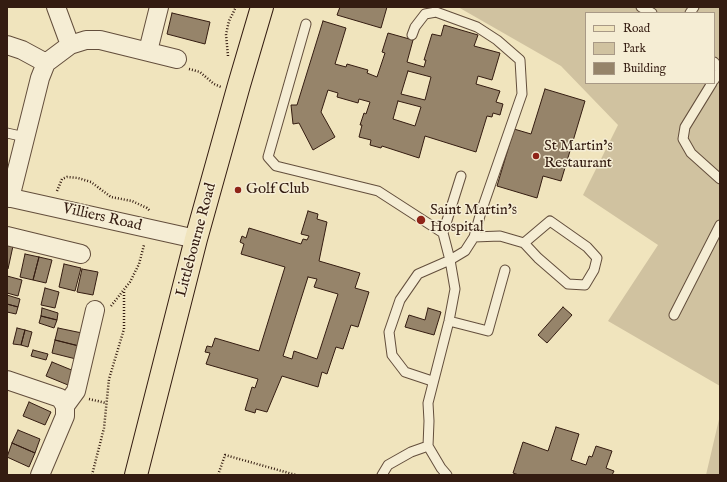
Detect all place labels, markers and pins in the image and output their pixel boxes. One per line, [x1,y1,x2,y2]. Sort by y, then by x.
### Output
place label: St Martin's Restaurant [544,138,613,173]
marker: St Martin's Restaurant [531,151,541,161]
place label: Golf Club [246,181,309,199]
marker: Golf Club [233,185,243,195]
place label: Saint Martin's Hospital [430,202,517,237]
marker: Saint Martin's Hospital [415,214,427,226]

